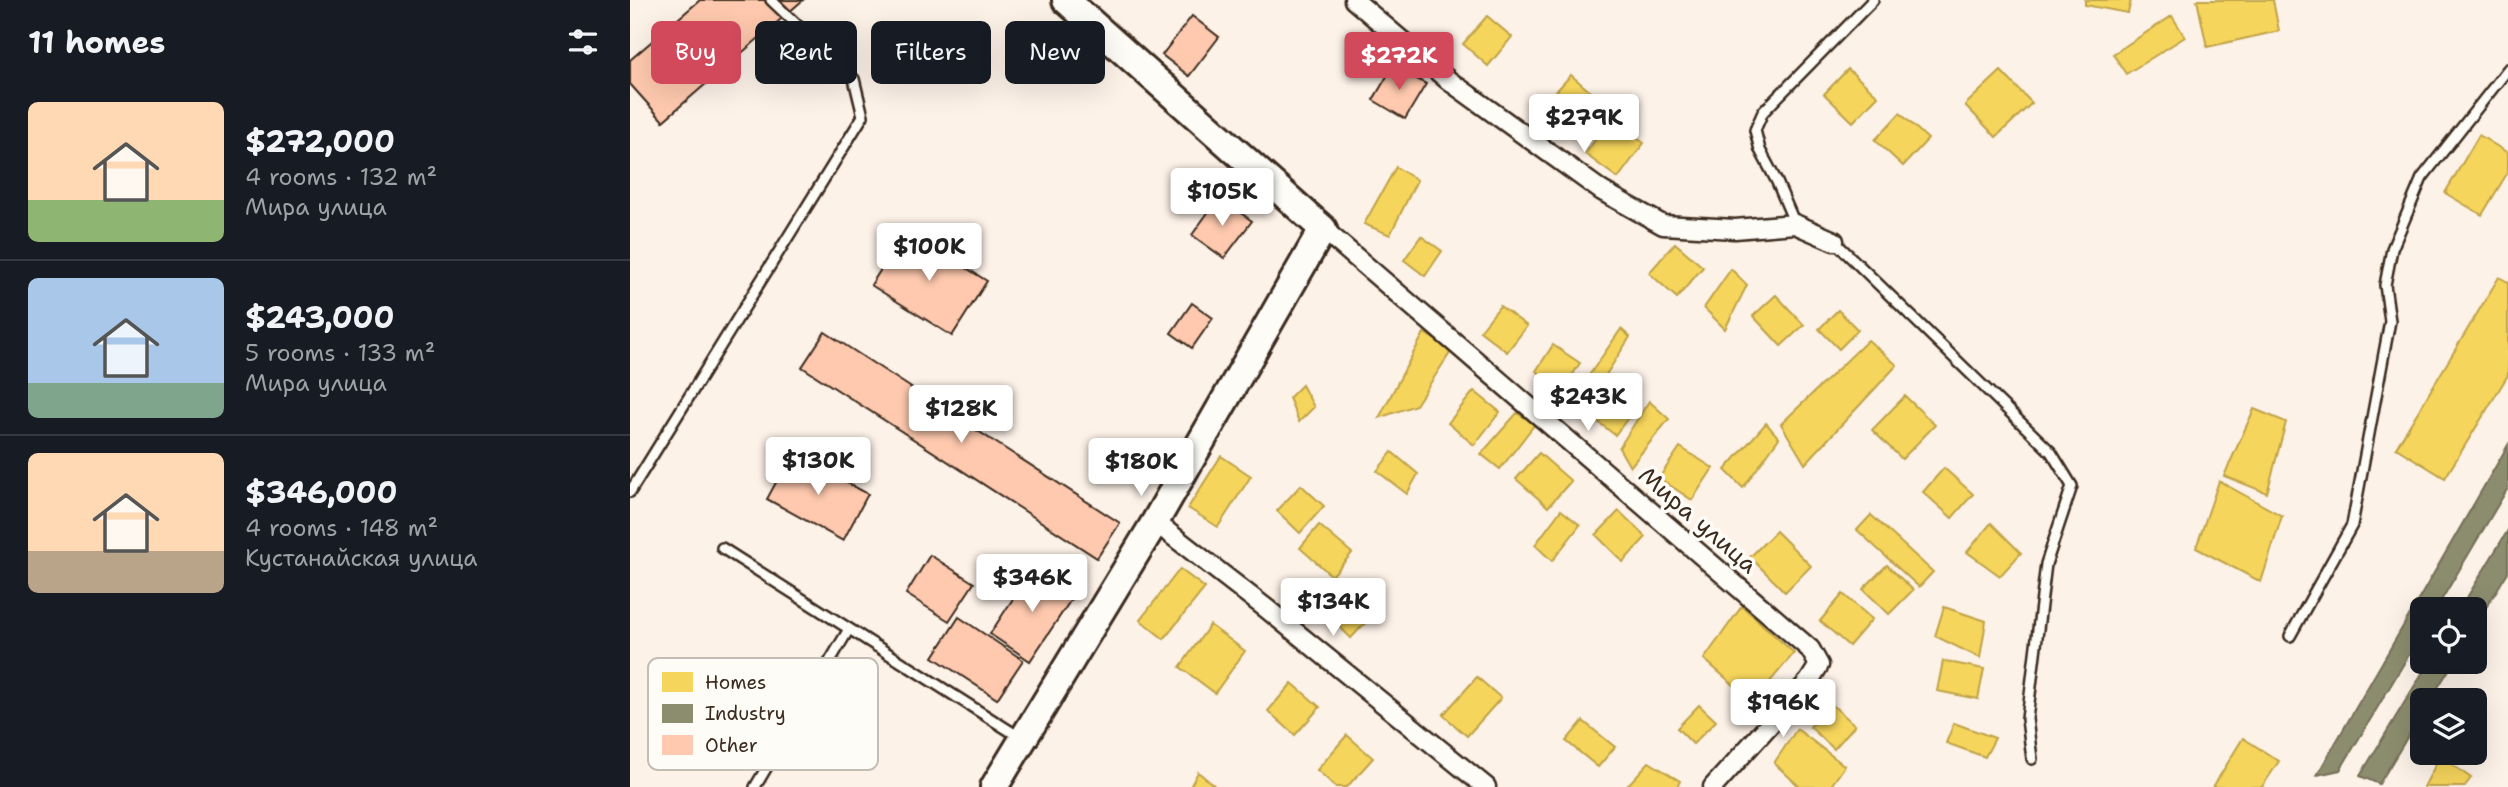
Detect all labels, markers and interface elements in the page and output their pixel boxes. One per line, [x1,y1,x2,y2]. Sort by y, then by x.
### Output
chip: Buy [651,21,741,84]
chip: Rent [755,21,857,84]
chip: Filters [871,21,991,84]
chip: New [1005,21,1105,84]
text: 11 homes [28,22,165,63]
icon: filters [564,23,602,61]
pin: $272K [1350,32,1448,92]
text: $272K [1361,40,1437,70]
pin: $279K [1535,94,1633,154]
text: $279K [1545,102,1623,132]
text: $272,000 [245,121,395,162]
icon: home [84,130,168,214]
text: 4 rooms · 132 m² [245,162,437,192]
pin: $105K [1173,168,1271,228]
text: $105K [1187,176,1257,206]
text: Мира улица [245,192,387,222]
pin: $100K [880,224,978,283]
text: $100K [893,231,965,261]
text: $243,000 [245,297,395,338]
icon: home [84,306,168,390]
text: 5 rooms · 133 m² [245,338,435,368]
text: Мира улица [245,368,387,398]
pin: $243K [1539,374,1637,433]
text: $243K [1549,381,1627,411]
pin: $128K [912,386,1010,445]
text: $128K [925,393,997,423]
pin: $130K [769,438,867,497]
pin: $180K [1092,438,1190,498]
text: $130K [782,445,854,475]
text: $180K [1104,446,1178,476]
street label: Мира улица [1632,459,1764,581]
text: $346,000 [245,472,398,513]
icon: home [84,481,168,565]
text: 4 rooms · 148 m² [245,513,438,543]
text: Кустанайская улица [245,543,478,573]
pin: $346K [983,554,1081,614]
text: $346K [992,562,1072,592]
pin: $134K [1284,578,1382,638]
text: $134K [1297,586,1369,616]
map controls [2410,597,2487,765]
button: locate [2410,597,2487,674]
legend [648,658,878,770]
text: Homes [705,670,766,695]
pin: $196K [1734,680,1832,739]
text: $196K [1747,687,1819,717]
button: layers [2410,688,2487,765]
text: Industry [705,701,786,726]
text: Other [705,733,758,758]

